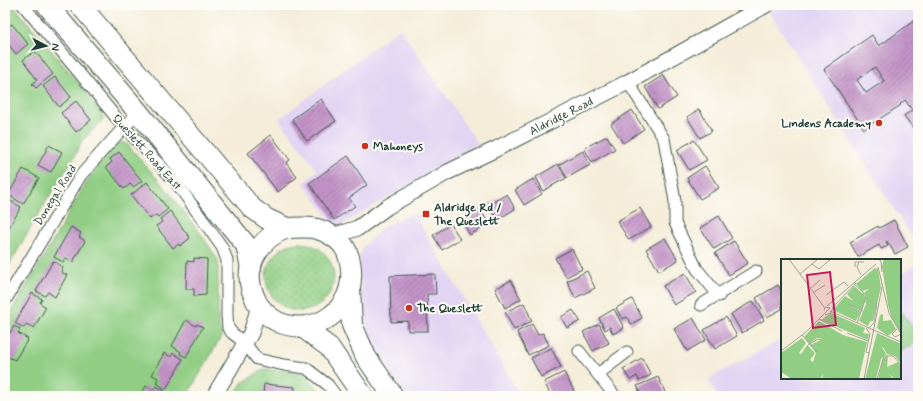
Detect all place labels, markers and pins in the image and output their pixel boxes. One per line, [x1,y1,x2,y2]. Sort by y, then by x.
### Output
place label: Lindens Academy [781,116,871,132]
marker: Lindens Academy [874,118,884,128]
place label: Mahoneys [373,139,423,155]
marker: Mahoneys [360,141,370,151]
place label: Aldridge Rd / The Queslett [434,200,502,230]
marker: Aldridge Rd / The Queslett [421,209,431,219]
place label: The Queslett [417,301,484,317]
marker: The Queslett [404,303,414,313]

